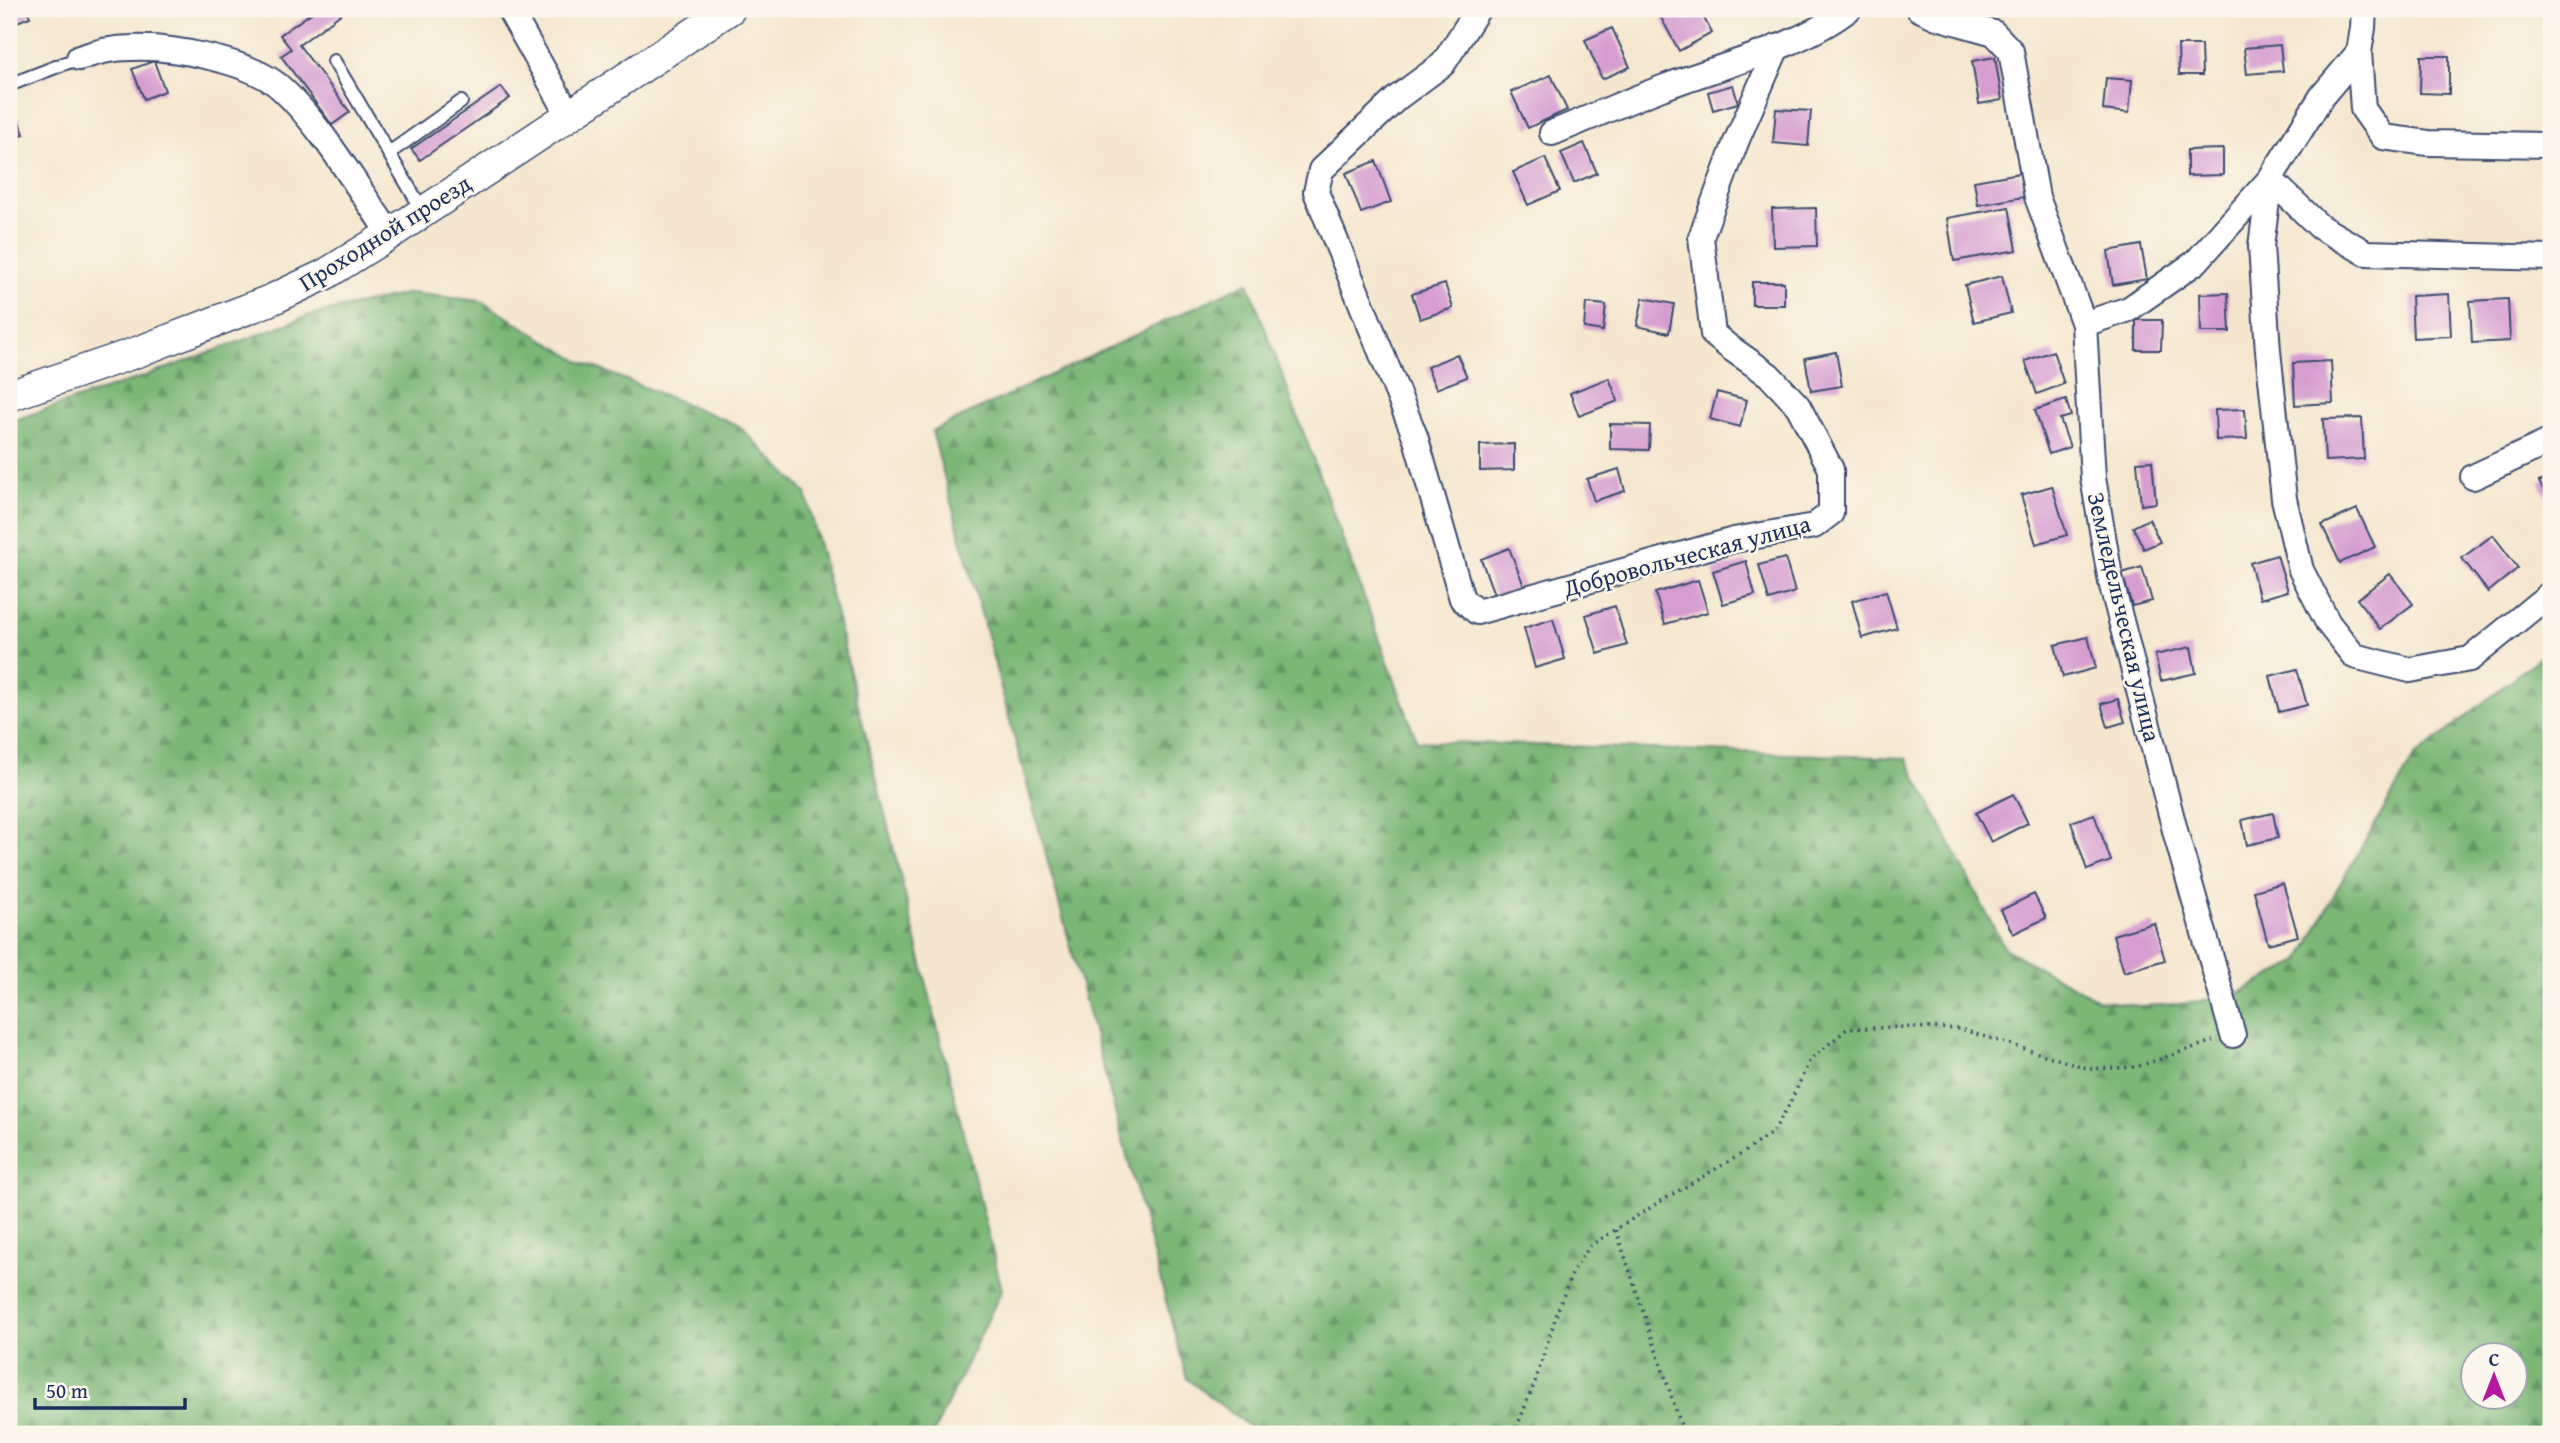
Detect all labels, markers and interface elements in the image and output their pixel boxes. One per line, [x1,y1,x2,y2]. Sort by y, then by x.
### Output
street label: Проходной проезд [292,165,478,300]
street label: Земледельческая улица [2079,489,2170,746]
street label: Добровольческая улица [1558,506,1815,606]
north arrow [2458,1342,2528,1412]
text: С [2489,1345,2500,1373]
scale bar [35,1366,186,1410]
text: 50 m [46,1375,88,1406]

